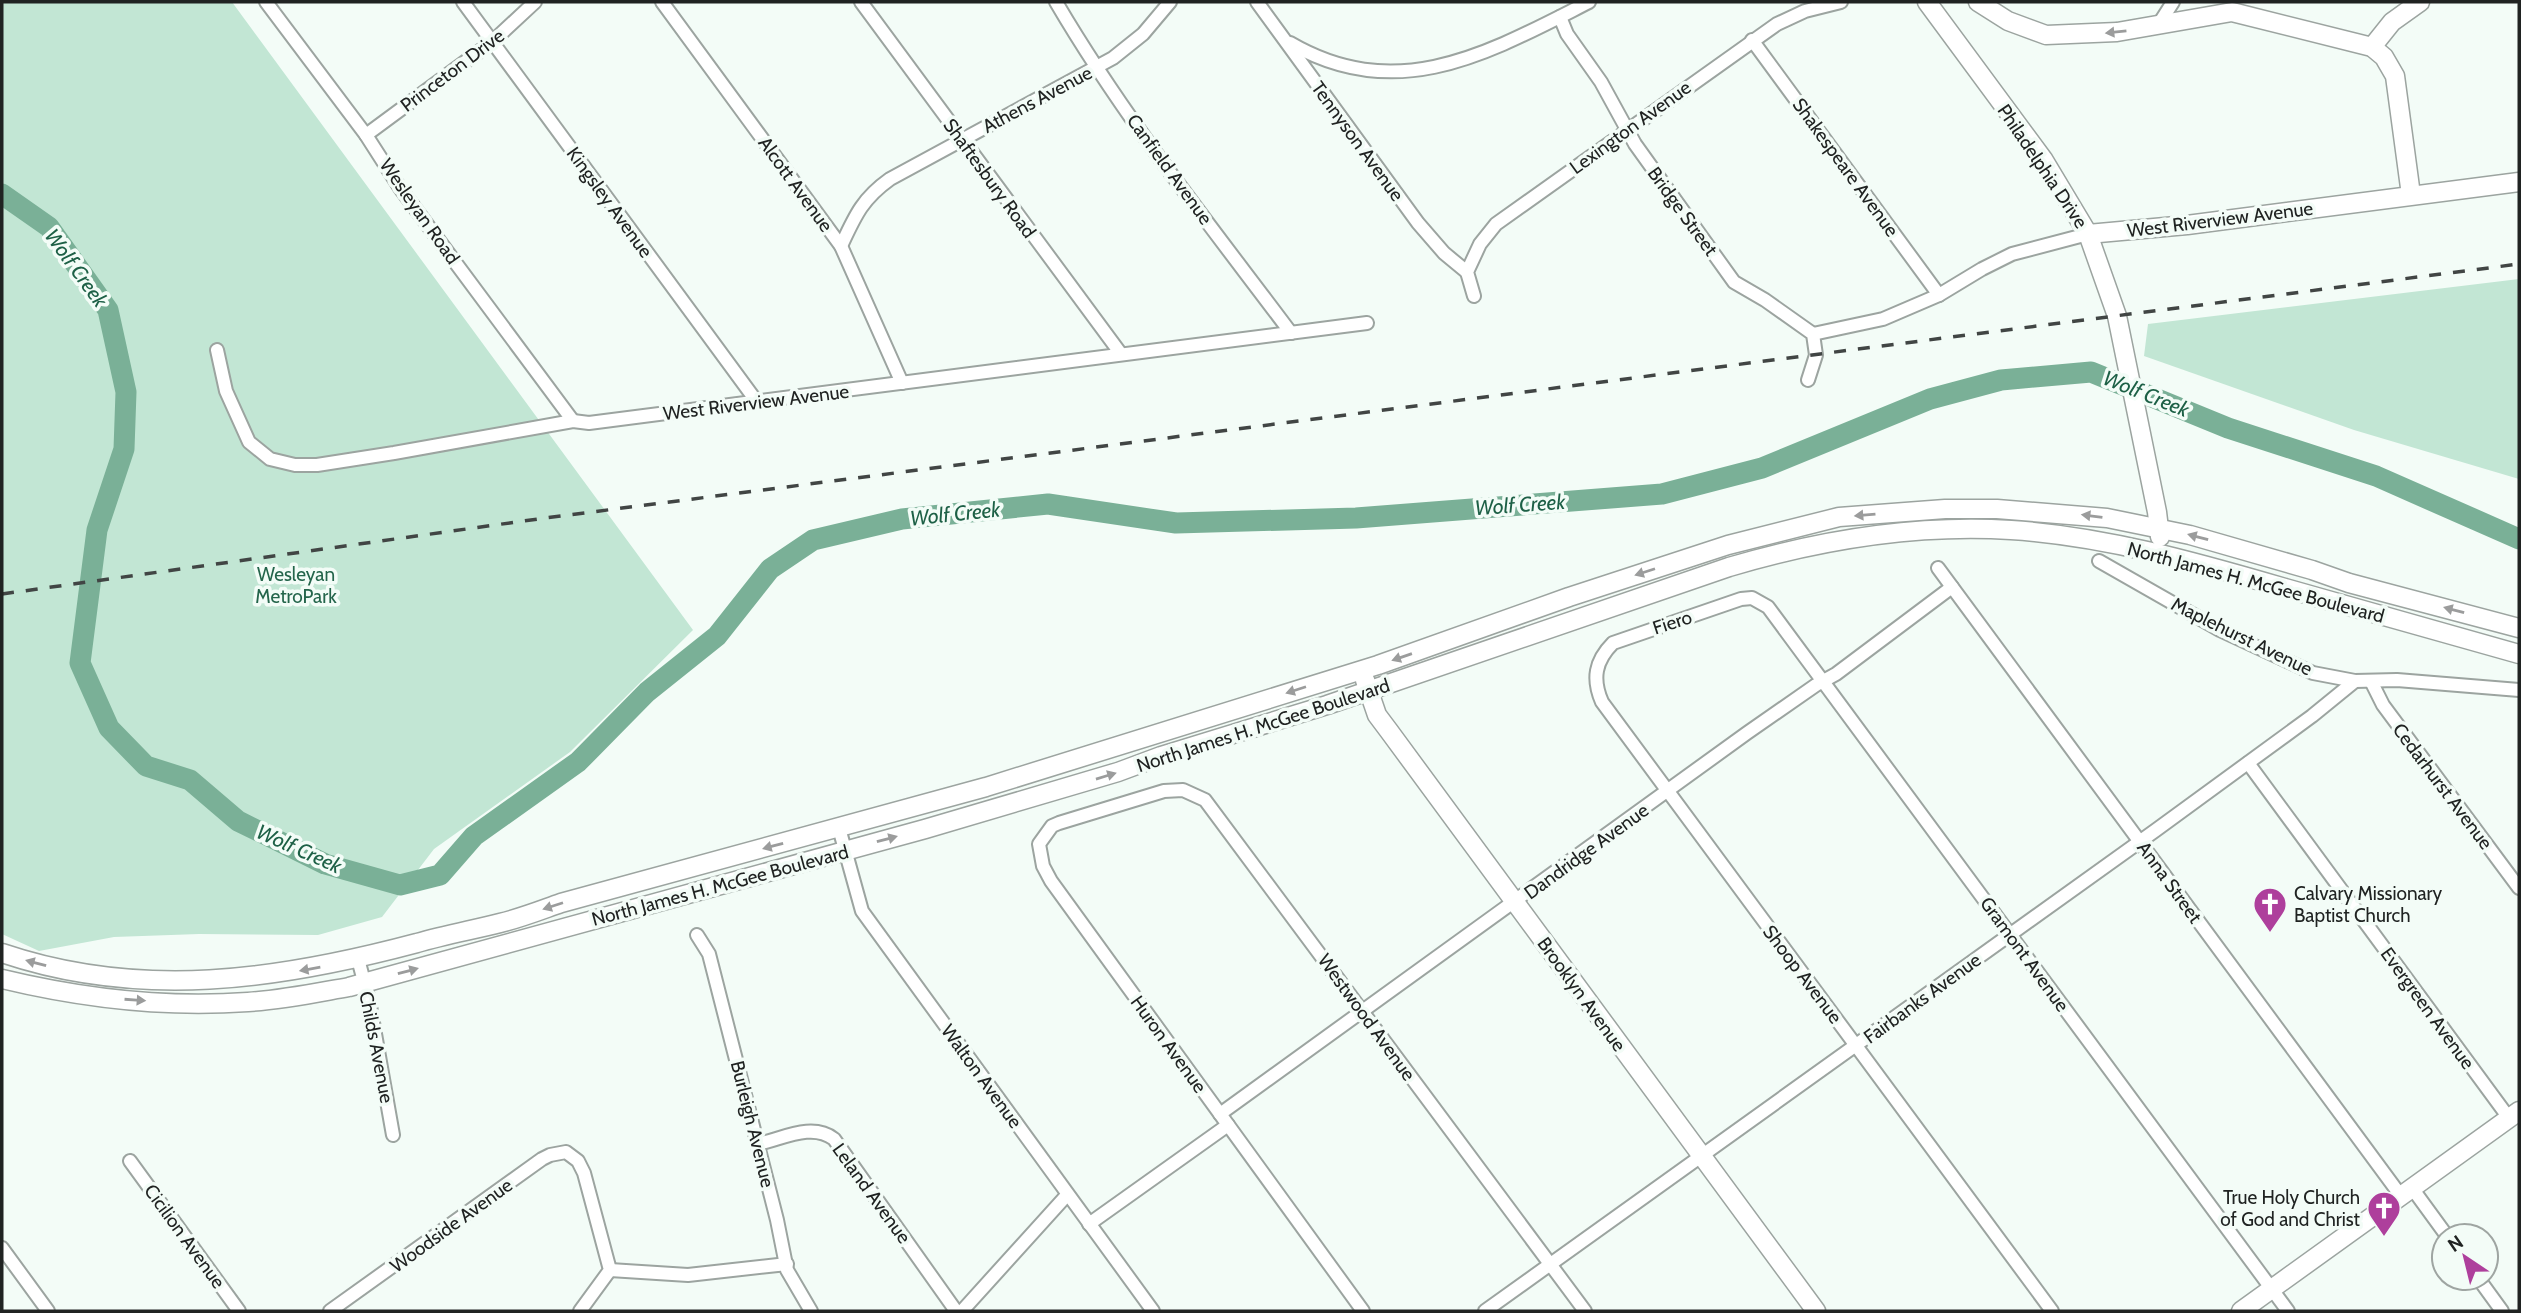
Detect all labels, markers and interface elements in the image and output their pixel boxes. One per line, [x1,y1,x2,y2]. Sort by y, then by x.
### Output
street label: Princeton Drive [396,24,509,117]
one-way arrow [2105,26,2127,37]
street label: Athens Avenue [979,61,1096,138]
street label: Lexington Avenue [1565,76,1696,179]
street label: Tennyson Avenue [1306,77,1409,206]
street label: Shakespeare Avenue [1788,94,1904,241]
street label: Philadelphia Drive [1993,100,2093,233]
street label: Canfield Avenue [1122,110,1218,229]
street label: Shaftesbury Road [939,114,1041,243]
street label: Alcott Avenue [753,132,838,237]
street label: Kingsley Avenue [562,142,658,262]
street label: Wesleyan Road [375,154,464,268]
street label: Bridge Street [1643,162,1723,261]
street label: West Riverview Avenue [2126,197,2315,242]
water label: Wolf Creek [40,224,114,312]
water label: Wolf Creek [2100,365,2194,422]
street label: West Riverview Avenue [662,380,851,425]
water label: Wolf Creek [1474,489,1567,520]
water label: Wolf Creek [909,496,1002,531]
one-way arrow [1854,510,1876,521]
one-way arrow [2080,511,2102,522]
one-way arrow [2187,532,2208,542]
street label: North James H. McGee Boulevard [2125,537,2387,628]
park label: Wesleyan MetroPark [255,563,337,608]
one-way arrow [1634,567,1655,578]
street label: Maplehurst Avenue [2167,592,2316,681]
one-way arrow [2442,604,2464,615]
street label: Fiero [1650,605,1695,640]
one-way arrow [1392,652,1413,663]
street label: North James H. McGee Boulevard [1134,674,1393,777]
one-way arrow [1285,685,1306,696]
street label: Cedarhurst Avenue [2388,719,2498,854]
one-way arrow [1095,770,1116,780]
street label: Dandridge Avenue [1520,798,1653,904]
water label: Wolf Creek [253,819,347,879]
one-way arrow [877,834,898,844]
street label: Anna Street [2132,837,2207,928]
street label: North James H. McGee Boulevard [589,840,851,931]
one-way arrow [762,841,783,851]
place label: Calvary Missionary Baptist Church [2294,882,2443,927]
church icon: Calvary Missionary Baptist Church [2251,885,2289,934]
street label: Gramont Avenue [1975,892,2074,1016]
one-way arrow [543,901,564,912]
street label: Shoop Avenue [1758,921,1847,1028]
street label: Brooklyn Avenue [1532,933,1631,1056]
street label: Evergreen Avenue [2376,943,2480,1074]
street label: Fairbanks Avenue [1859,948,1986,1049]
street label: Westwood Avenue [1313,949,1420,1085]
one-way arrow [25,958,46,968]
one-way arrow [299,964,321,975]
one-way arrow [397,965,419,976]
street label: Childs Avenue [354,989,399,1105]
street label: Huron Avenue [1126,991,1212,1098]
one-way arrow [124,994,146,1005]
street label: Walton Avenue [936,1020,1027,1133]
street label: Burleigh Avenue [726,1058,779,1190]
street label: Leland Avenue [828,1139,916,1248]
street label: Woodside Avenue [386,1173,517,1277]
street label: Cicilion Avenue [139,1180,230,1293]
place label: True Holy Church of God and Christ [2220,1186,2361,1231]
church icon: True Holy Church of God and Christ [2365,1189,2403,1238]
north arrow [2430,1222,2500,1292]
text: N [2443,1230,2468,1257]

